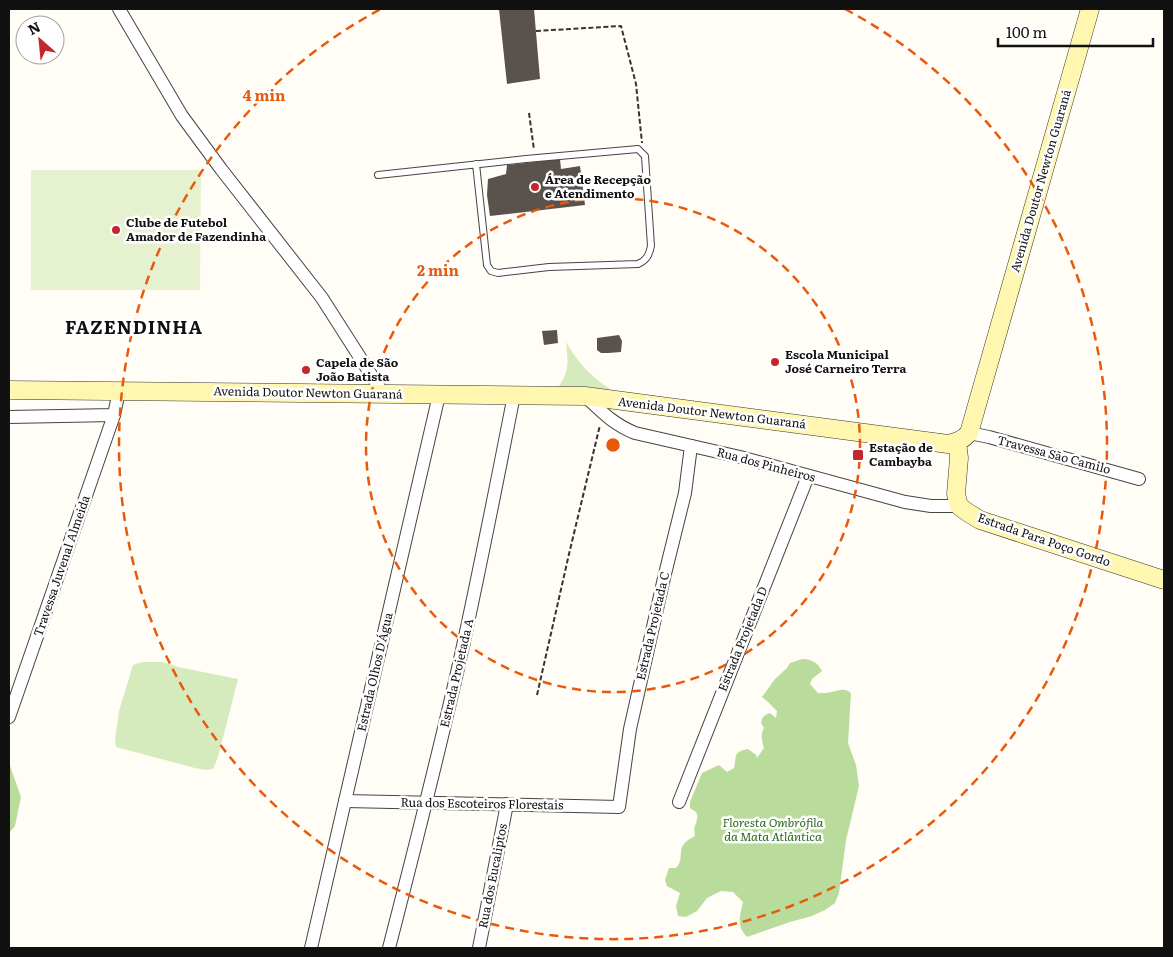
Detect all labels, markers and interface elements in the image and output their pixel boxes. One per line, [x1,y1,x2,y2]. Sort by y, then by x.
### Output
north arrow [15,15,65,65]
scale bar [998,15,1153,47]
text: N [24,16,44,39]
text: 100 m [1006,20,1047,43]
text: 4 min [243,83,286,106]
street label: Avenida Doutor Newton Guaraná [1005,87,1075,274]
place label: Área de Recepção e Atendimento [545,170,651,202]
marker: Área de Recepção e Atendimento [529,181,541,193]
place label: Clube de Futebol Amador de Fazendinha [126,213,266,245]
marker: Clube de Futebol Amador de Fazendinha [110,224,122,236]
text: 2 min [417,258,460,281]
district label: FAZENDINHA [65,313,203,340]
place label: Escola Municipal José Carneiro Terra [785,345,906,377]
place label: Capela de São João Batista [316,353,399,385]
marker: Escola Municipal José Carneiro Terra [769,356,781,368]
marker: Capela de São João Batista [300,364,312,376]
street label: Avenida Doutor Newton Guaraná [213,381,403,403]
street label: Avenida Doutor Newton Guaraná [617,392,808,433]
street label: Travessa São Camilo [995,430,1113,478]
centre of rings [604,436,622,454]
place label: Estação de Cambayba [869,438,933,470]
street label: Rua dos Pinheiros [715,442,818,486]
marker: Estação de Cambayba [851,448,865,462]
street label: Travessa Juvenal Almeida [28,492,94,639]
street label: Estrada Para Poço Gordo [976,508,1113,570]
street label: Estrada Projetada C [631,570,673,682]
street label: Estrada Projetada D [713,583,771,694]
street label: Estrada Olhos D'Água [352,610,397,733]
street label: Estrada Projetada A [435,616,477,729]
street label: Rua dos Escoteiros Florestais [400,793,564,813]
park label: Floresta Ombrófila da Mata Atlântica [723,813,824,845]
street label: Rua dos Eucaliptos [473,821,511,930]

